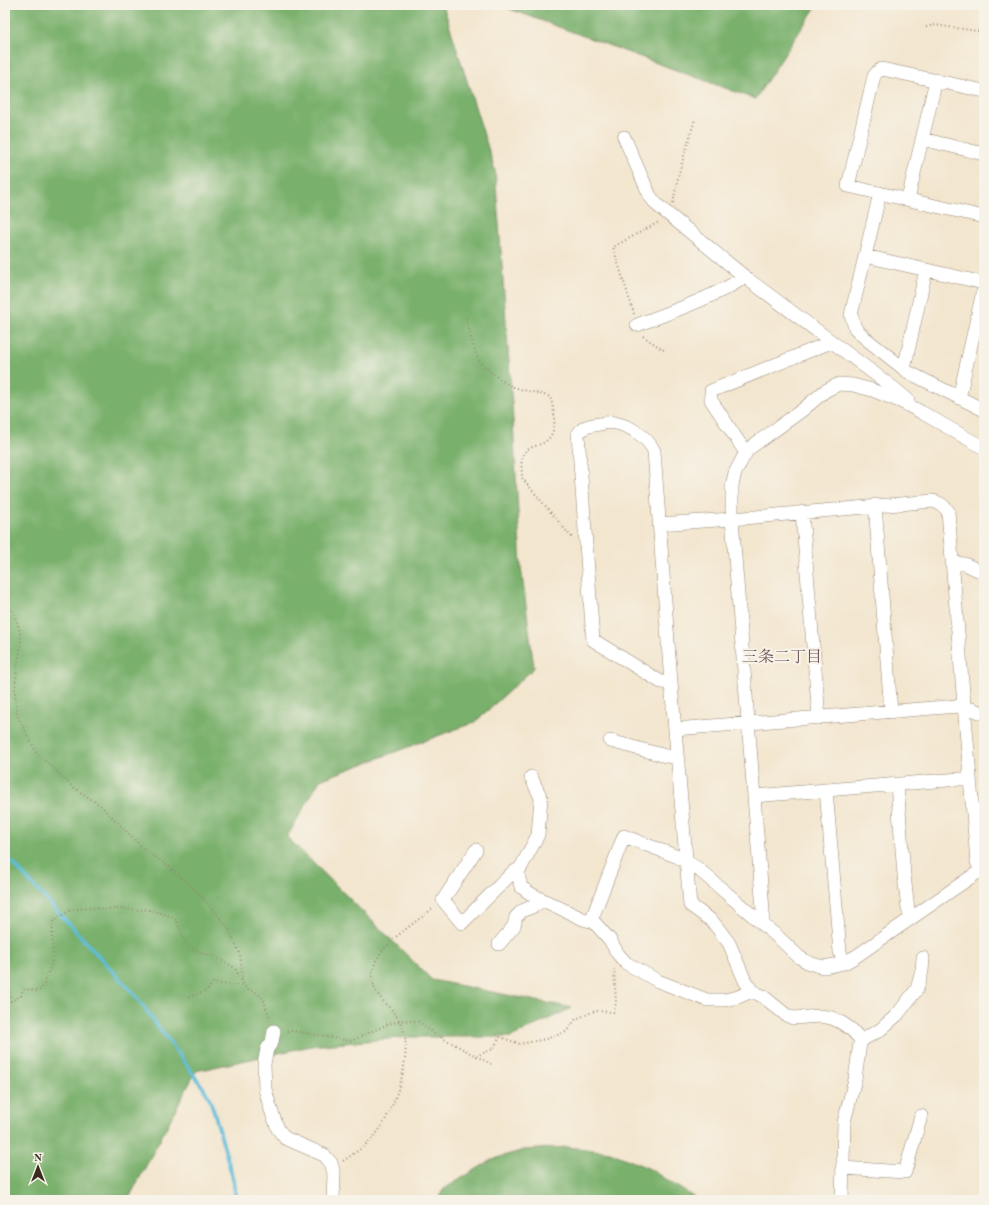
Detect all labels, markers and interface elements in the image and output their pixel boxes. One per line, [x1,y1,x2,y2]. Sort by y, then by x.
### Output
district label: 三条二丁目 [742,648,822,666]
north arrow [18,1147,58,1187]
text: N [34,1153,43,1164]

